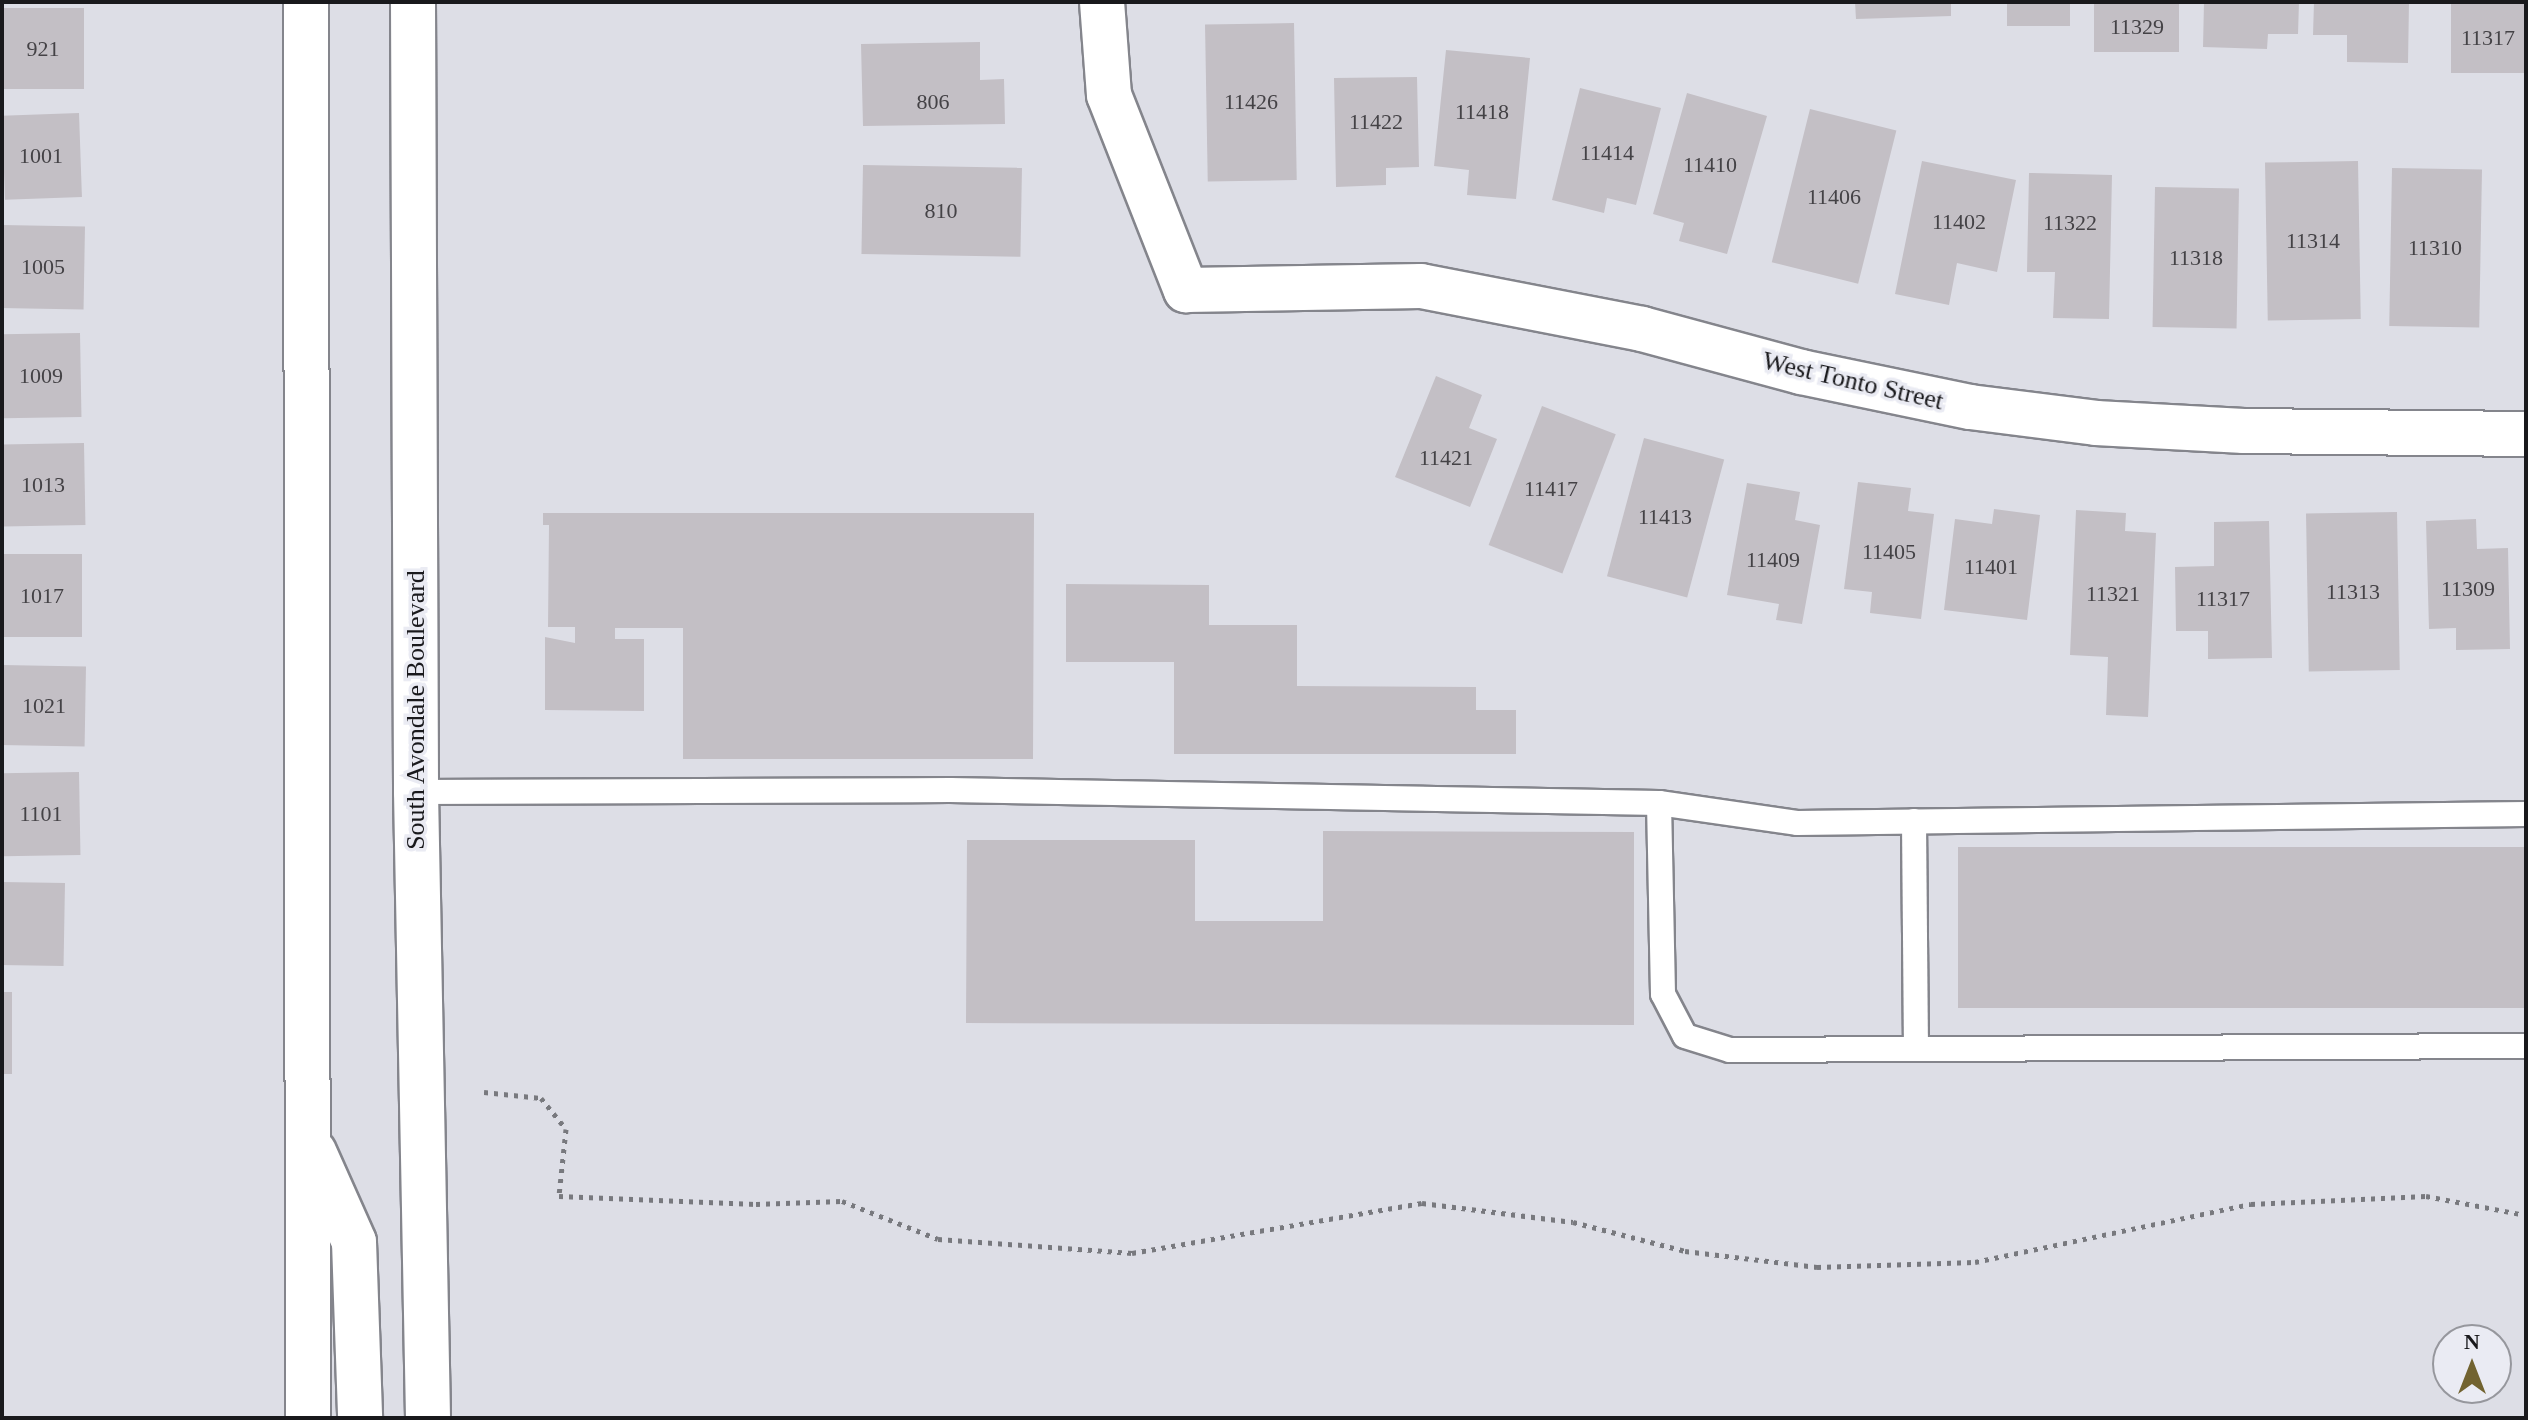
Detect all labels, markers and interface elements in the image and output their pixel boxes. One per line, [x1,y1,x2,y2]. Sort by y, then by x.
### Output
house number: 11329 [2110,14,2164,40]
house number: 11317 [2461,25,2515,51]
house number: 921 [26,36,60,62]
house number: 806 [916,89,950,115]
house number: 11426 [1224,89,1278,115]
house number: 11418 [1455,99,1509,125]
house number: 11422 [1349,109,1403,135]
house number: 11414 [1580,140,1634,166]
house number: 1001 [19,143,63,169]
house number: 11410 [1683,152,1737,178]
house number: 11406 [1807,184,1861,210]
house number: 810 [924,198,958,224]
house number: 11402 [1932,209,1986,235]
house number: 11322 [2043,210,2097,236]
house number: 11314 [2286,228,2340,254]
house number: 11310 [2408,235,2462,261]
house number: 11318 [2169,245,2223,271]
house number: 1005 [21,254,65,280]
street label: West Tonto Street [1759,345,1947,417]
house number: 1009 [19,363,63,389]
house number: 11421 [1419,445,1473,471]
house number: 1013 [21,472,65,498]
house number: 11417 [1524,476,1578,502]
house number: 11413 [1638,504,1692,530]
house number: 11405 [1862,539,1916,565]
house number: 11409 [1746,547,1800,573]
house number: 11401 [1964,554,2018,580]
street label: South Avondale Boulevard [400,569,432,851]
house number: 11309 [2441,576,2495,602]
house number: 11313 [2326,579,2380,605]
house number: 11321 [2086,581,2140,607]
house number: 1017 [20,583,64,609]
house number: 11317 [2196,586,2250,612]
house number: 1021 [22,693,66,719]
house number: 1101 [19,801,63,827]
north arrow [2432,1324,2512,1404]
text: N [2464,1329,2480,1354]

